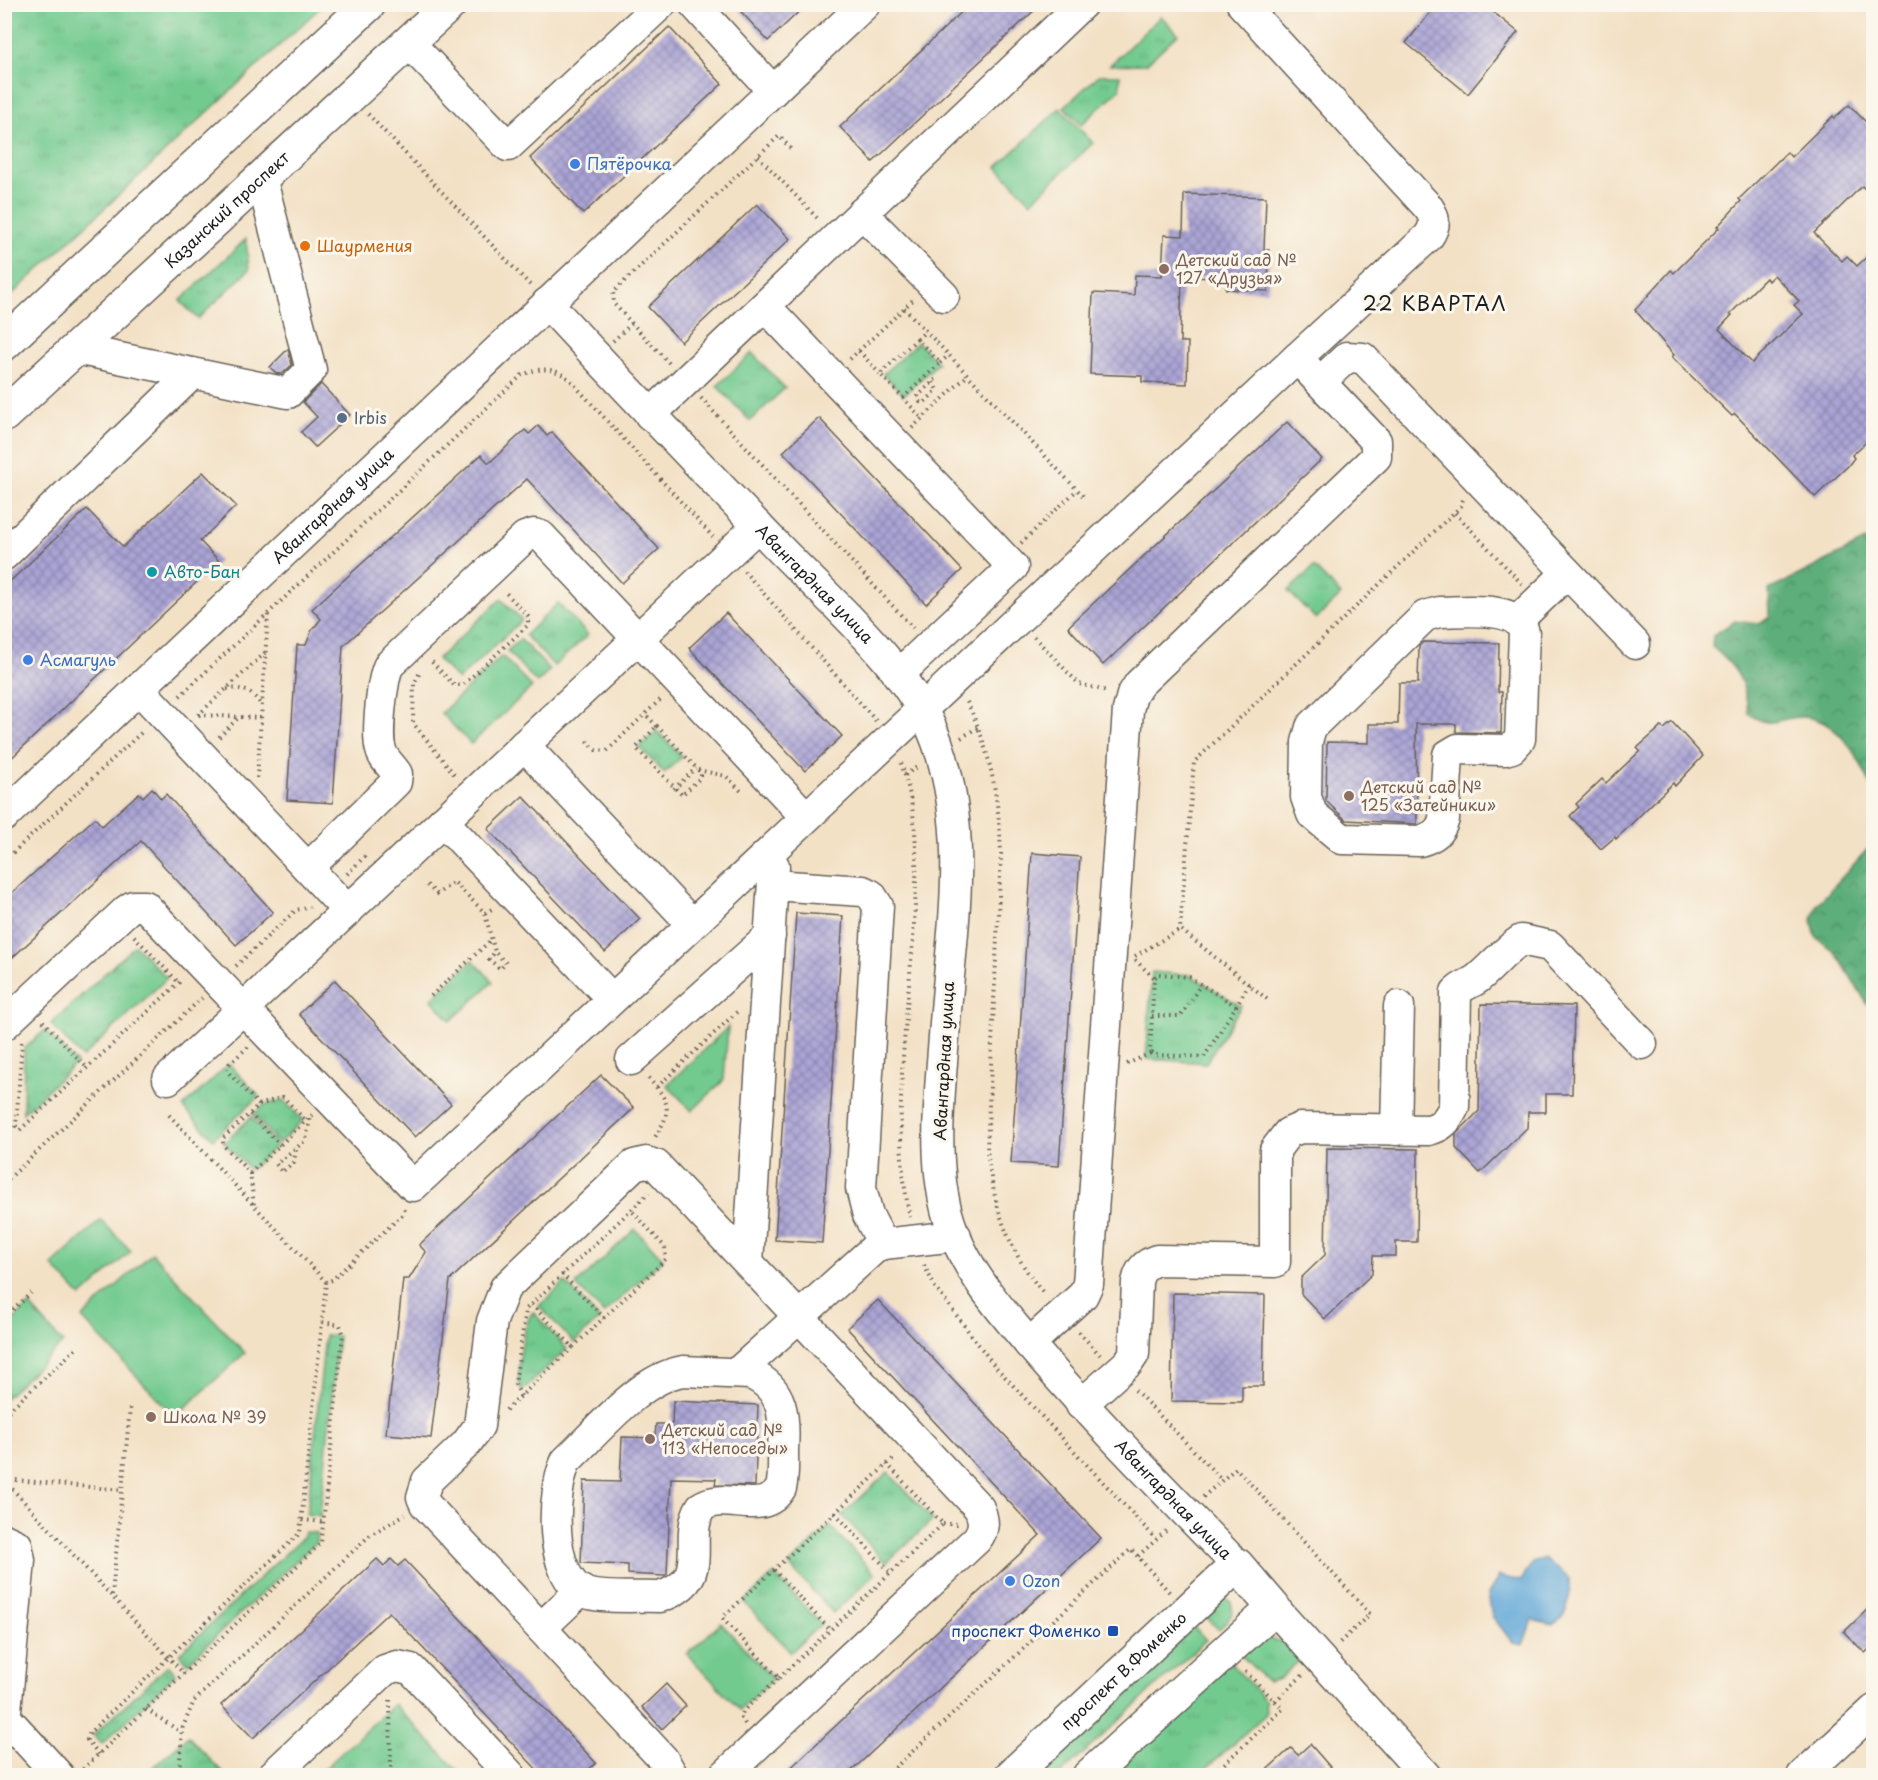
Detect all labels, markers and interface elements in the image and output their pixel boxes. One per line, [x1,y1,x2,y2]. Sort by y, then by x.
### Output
street label: Казанский проспект [158,145,294,273]
place label: Пятёрочка [587,151,672,175]
marker: Пятёрочка [568,157,582,171]
place label: Шаурмения [317,233,413,257]
marker: Шаурмения [298,239,312,253]
place label: Детский сад № 127 «Друзья» [1175,247,1297,289]
marker: Детский сад № 127 «Друзья» [1157,262,1171,276]
district label: 22 КВАРТАЛ [1363,288,1507,318]
place label: Irbis [354,405,387,429]
marker: Irbis [335,411,349,425]
street label: Авангардная улица [266,442,398,568]
street label: Авангардная улица [751,518,880,648]
place label: Авто-Бан [164,559,240,583]
marker: Авто-Бан [145,565,159,579]
place label: Асмагуль [40,647,116,671]
marker: Асмагуль [21,653,35,667]
place label: Детский сад № 125 «Затейники» [1360,774,1496,816]
marker: Детский сад № 125 «Затейники» [1342,789,1356,803]
street label: Авангардная улица [927,981,959,1141]
place label: Школа № 39 [163,1404,267,1428]
marker: Школа № 39 [144,1410,158,1424]
place label: Детский сад № 113 «Непоседы» [661,1417,788,1459]
marker: Детский сад № 113 «Непоседы» [643,1432,657,1446]
street label: Авангардная улица [1110,1433,1238,1564]
place label: Ozon [1022,1568,1060,1592]
marker: Ozon [1003,1574,1017,1588]
street label: проспект В.Фоменко [1055,1605,1191,1735]
place label: проспект Фоменко [951,1618,1101,1642]
marker: проспект Фоменко [1106,1624,1120,1638]

